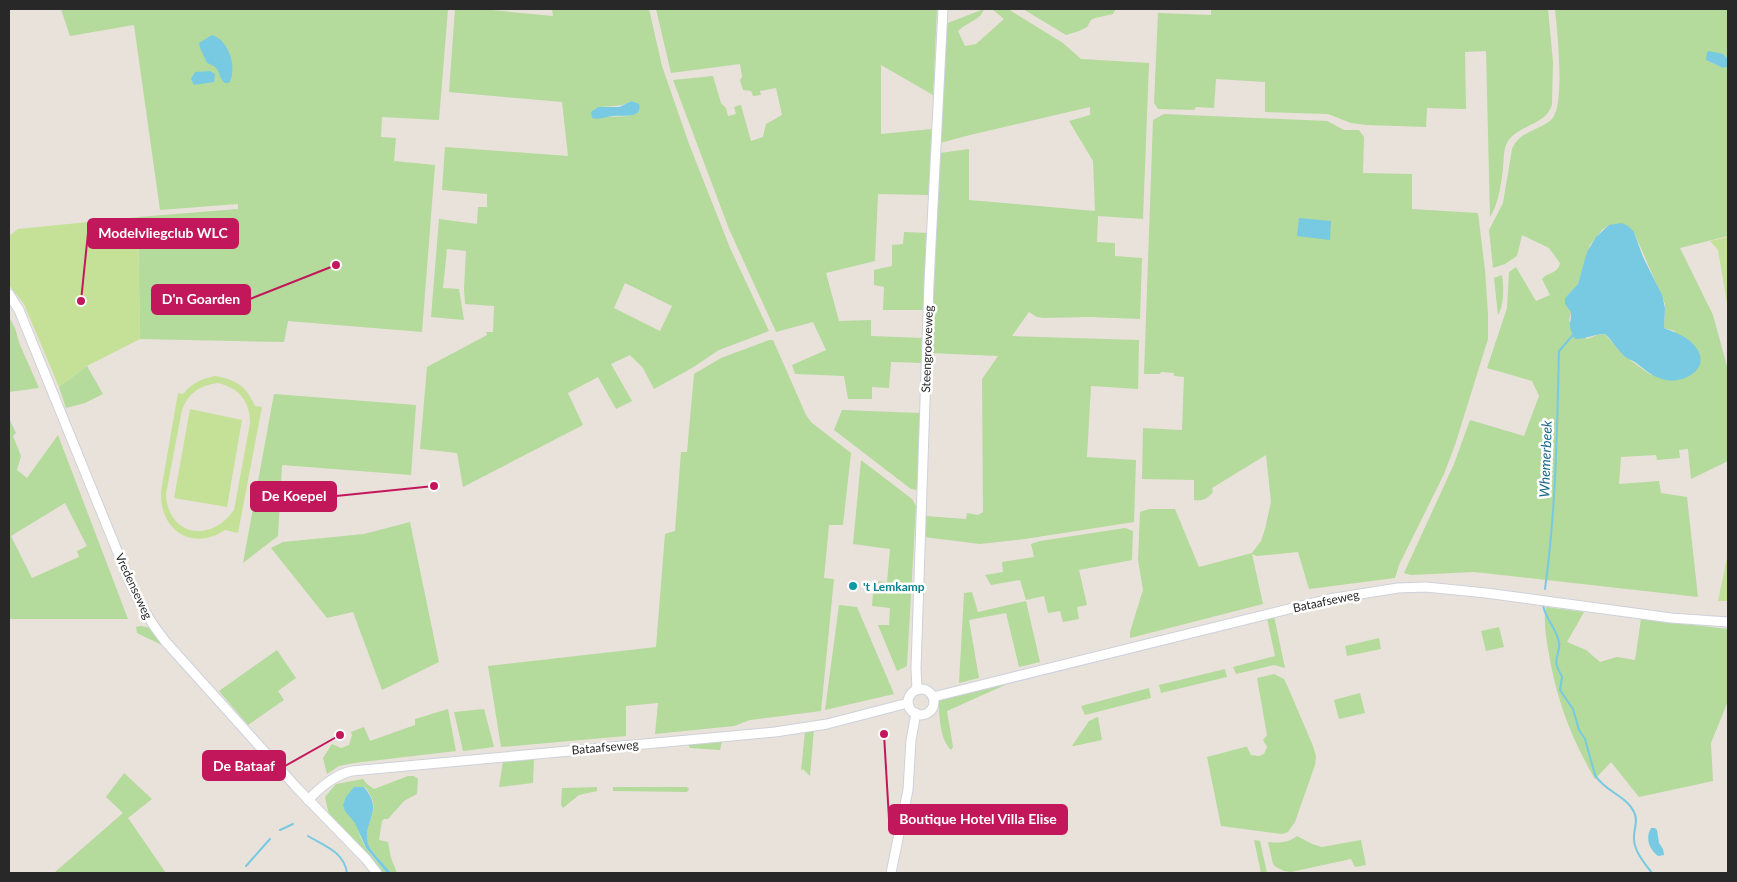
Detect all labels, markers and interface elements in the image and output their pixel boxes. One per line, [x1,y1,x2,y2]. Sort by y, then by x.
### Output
callout: Modelvliegclub WLC [88,219,238,248]
text: Modelvliegclub WLC [98,224,228,241]
callout: D'n Goarden [152,285,250,314]
text: D'n Goarden [162,290,240,307]
street label: Steengroeveweg [918,305,936,393]
water label: Whemerbeek [1535,420,1555,498]
callout: De Koepel [251,482,336,511]
text: De Koepel [262,487,326,504]
street label: Vredenseweg [112,551,156,621]
place label: 't Lemkamp [863,579,925,594]
marker: 't Lemkamp [847,580,859,592]
street label: Bataafseweg [1292,587,1360,615]
street label: Bataafseweg [571,737,639,757]
callout: De Bataaf [203,751,285,780]
text: De Bataaf [213,757,275,774]
callout: Boutique Hotel Villa Elise [889,805,1067,834]
text: Boutique Hotel Villa Elise [899,810,1057,827]

